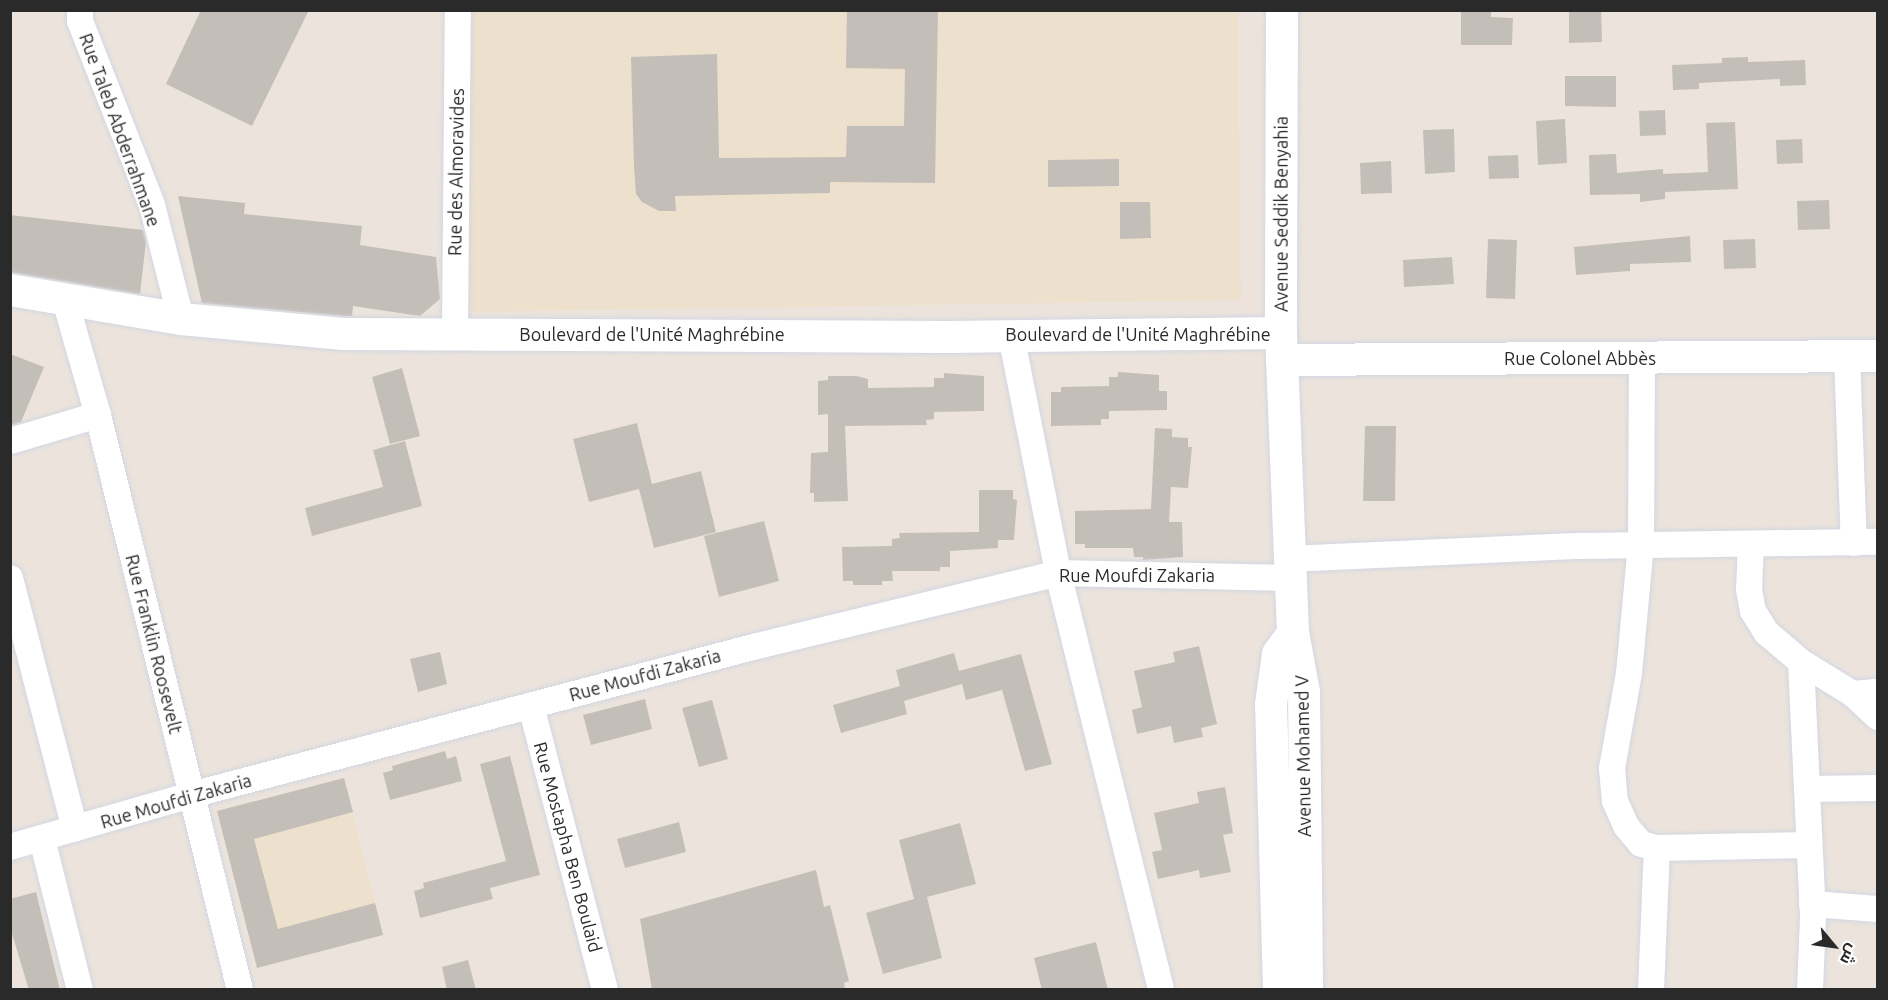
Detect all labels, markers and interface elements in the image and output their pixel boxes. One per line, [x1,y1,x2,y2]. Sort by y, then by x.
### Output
street label: Rue Taleb Abderrahmane [75,30,165,230]
street label: Rue des Almoravides [444,88,468,256]
street label: Avenue Seddik Benyahia [1270,116,1292,312]
street label: Boulevard de l'Unité Maghrébine [519,323,785,345]
street label: Boulevard de l'Unité Maghrébine [1005,323,1271,345]
street label: Rue Colonel Abbès [1504,347,1656,369]
street label: Rue Franklin Roosevelt [121,552,187,736]
street label: Rue Moufdi Zakaria [1059,564,1215,586]
street label: Rue Moufdi Zakaria [567,644,723,706]
street label: Avenue Mohamed V [1291,675,1315,837]
street label: Rue Mostapha Ben Boulaid [529,739,607,955]
street label: Rue Moufdi Zakaria [98,769,254,833]
north arrow [1804,916,1864,976]
text: ش [1837,941,1863,968]

